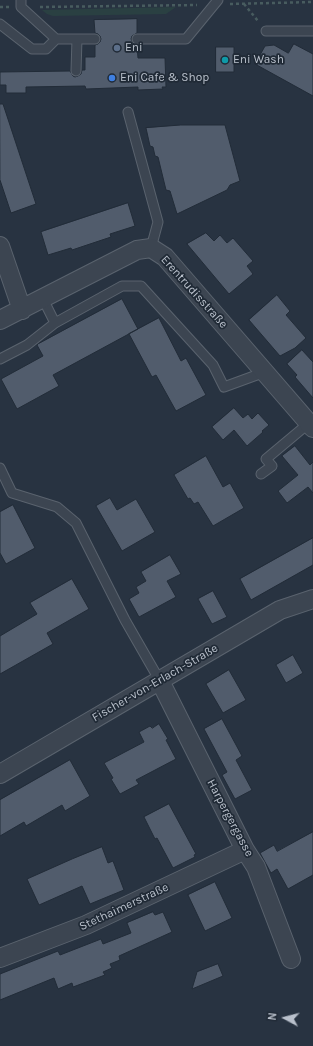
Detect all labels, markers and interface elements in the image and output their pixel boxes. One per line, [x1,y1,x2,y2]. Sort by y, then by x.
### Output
place label: Eni [125,41,143,55]
marker: Eni [112,43,122,53]
place label: Eni Wash [233,53,284,67]
marker: Eni Wash [220,55,230,65]
place label: Eni Cafe & Shop [120,71,209,85]
marker: Eni Cafe & Shop [107,73,117,83]
street label: Erentrudisstraße [158,253,230,331]
street label: Fischer-von-Erlach-Straße [89,641,221,725]
street label: Harpergergasse [204,777,256,859]
street label: Stethaimerstraße [77,880,171,934]
north arrow [265,998,305,1038]
text: N [266,1012,280,1021]

